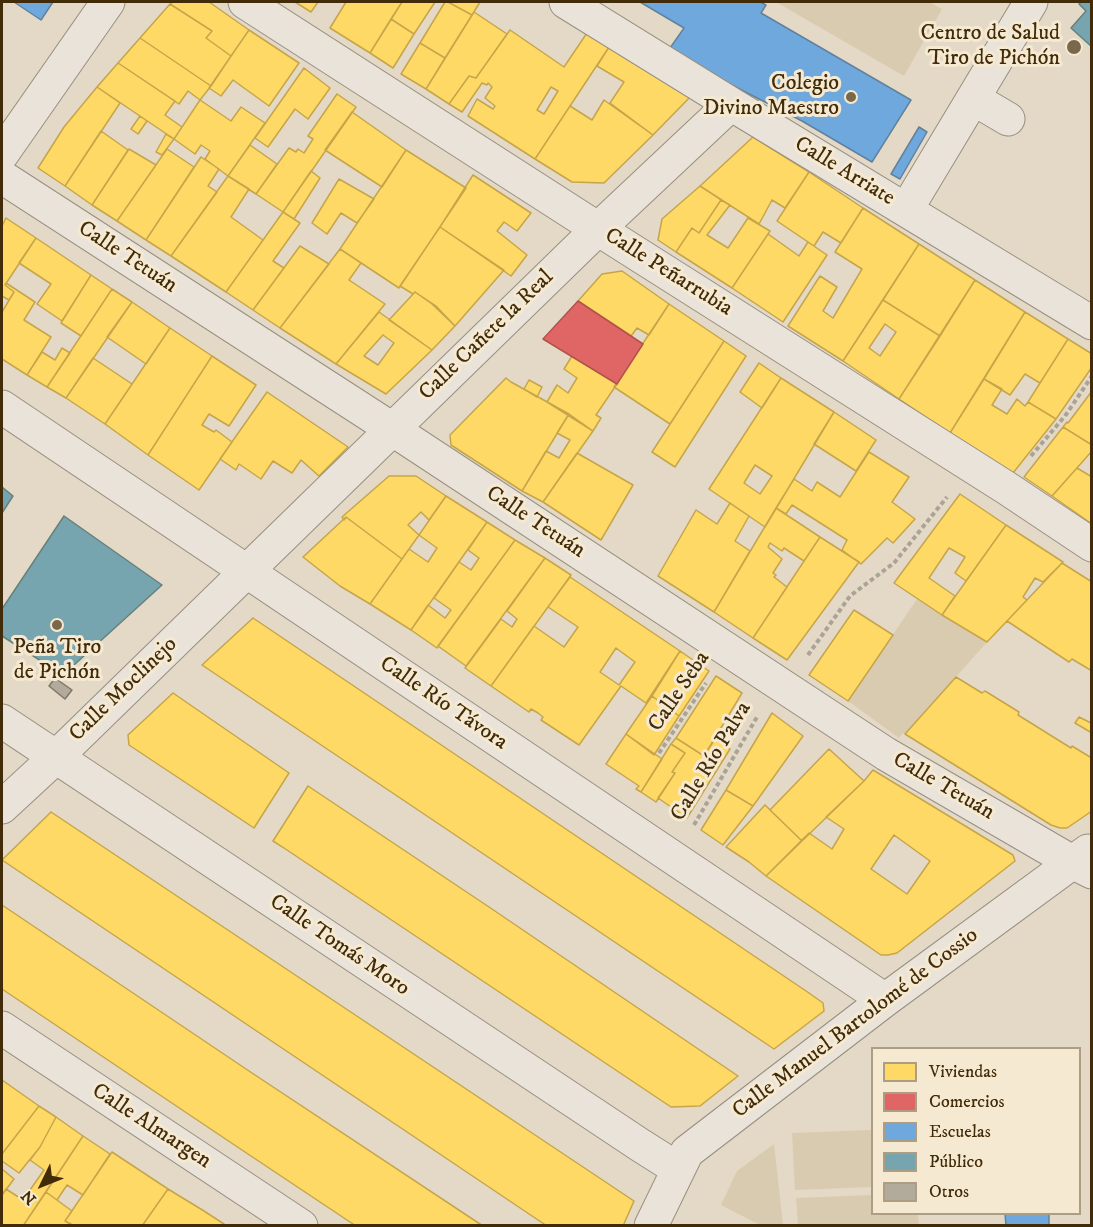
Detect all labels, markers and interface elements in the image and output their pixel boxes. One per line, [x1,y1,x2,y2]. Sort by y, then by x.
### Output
place label: Centro de Salud Tiro de Pichón [920,21,1060,72]
marker: Centro de Salud Tiro de Pichón [1065,38,1083,56]
place label: Colegio Divino Maestro [703,71,839,122]
marker: Colegio Divino Maestro [844,90,858,104]
street label: Calle Arriate [789,132,899,212]
street label: Calle Tetuán [72,216,182,300]
street label: Calle Peñarrubia [599,223,737,323]
street label: Calle Cañete la Real [414,265,560,407]
street label: Calle Tetuán [480,481,590,565]
marker: Peña Tiro de Pichón [50,618,64,632]
street label: Calle Moclinejo [65,632,183,748]
place label: Peña Tiro de Pichón [13,635,101,686]
street label: Calle Seba [644,647,716,737]
street label: Calle Río Távora [374,651,512,757]
street label: Calle Río Palva [666,698,758,826]
street label: Calle Tetuán [887,747,999,827]
street label: Calle Tomás Moro [264,889,414,1003]
street label: Calle Manuel Bartolomé de Cossio [728,923,984,1125]
legend [871,1047,1081,1215]
text: Viviendas [929,1061,997,1083]
street label: Calle Almargen [86,1079,216,1175]
text: Comercios [929,1091,1004,1113]
text: Escuelas [929,1121,991,1143]
text: Público [929,1151,983,1173]
north arrow [12,1155,72,1215]
text: Otros [929,1181,969,1203]
text: N [17,1186,41,1209]

